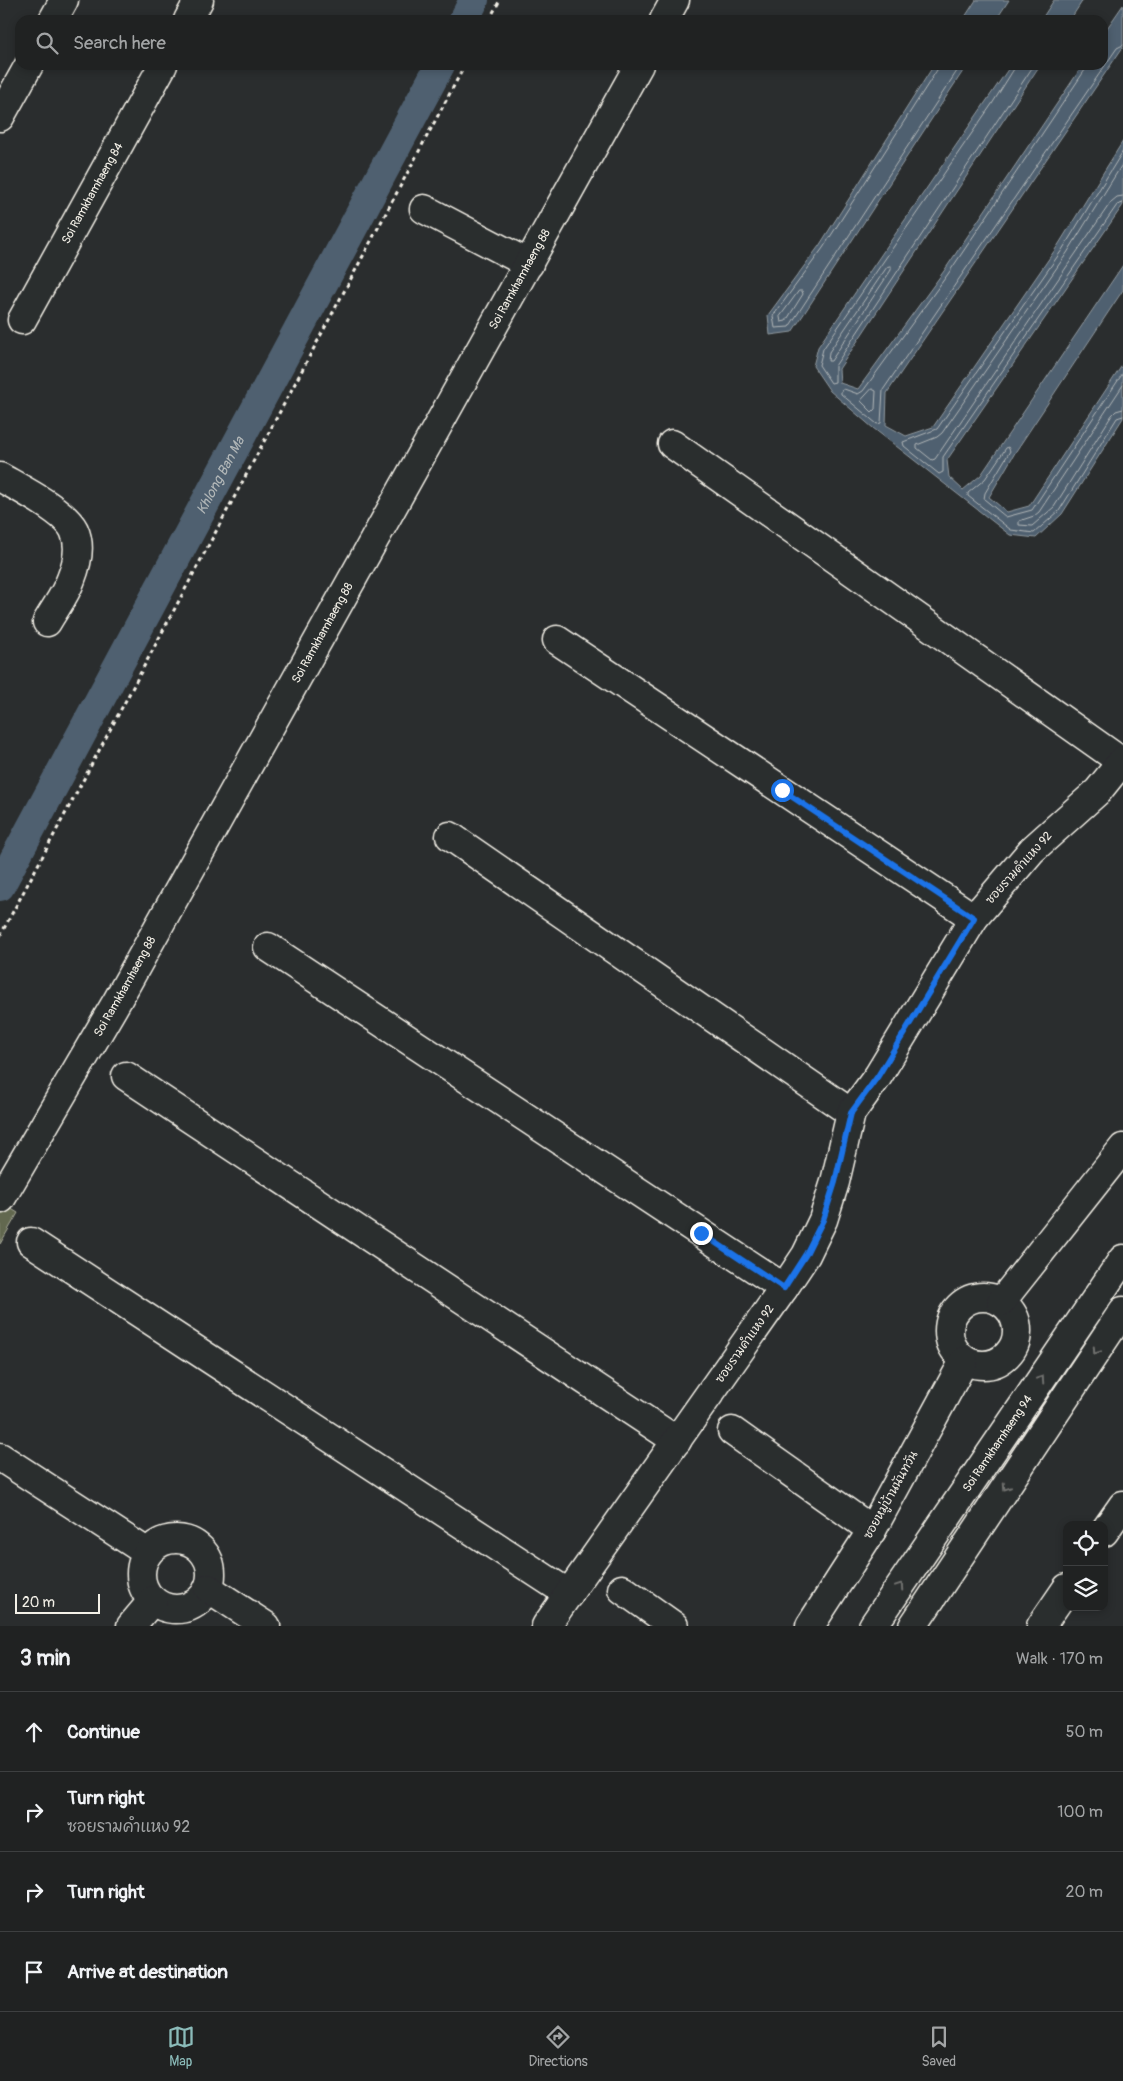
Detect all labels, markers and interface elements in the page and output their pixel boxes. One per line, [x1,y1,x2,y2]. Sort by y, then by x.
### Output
search box [15,15,1108,70]
icon: search [33,29,61,57]
text: Search here [73,31,166,55]
street label: Soi Ramkhamhaeng 84 [58,140,126,246]
street label: Soi Ramkhamhaeng 88 [486,226,554,332]
water label: Khlong Ban Ma [192,432,248,517]
street label: Soi Ramkhamhaeng 88 [288,580,356,686]
route start [771,779,794,802]
street label: ซอยรามคําแหง 92 [983,828,1056,907]
street label: Soi Ramkhamhaeng 88 [90,934,159,1039]
route end [690,1222,713,1245]
street label: ซอยรามคําแหง 92 [712,1302,778,1386]
one-way arrow [1093,1346,1102,1355]
one-way arrow [1035,1375,1044,1385]
street label: Soi Ramkhamhaeng 94 [959,1392,1036,1495]
street label: ซอยหมู่บ้านนันทวัน [860,1448,922,1542]
one-way arrow [1003,1481,1012,1490]
map controls [1063,1521,1108,1611]
button: locate [1063,1521,1108,1566]
button: layers [1063,1566,1108,1611]
one-way arrow [894,1582,903,1592]
scale bar [15,1591,100,1614]
text: 20 m [22,1594,55,1611]
text: 3 min [20,1645,70,1672]
text: Walk · 170 m [1016,1649,1103,1669]
icon: ahead [20,1718,48,1746]
text: Continue [67,1720,140,1744]
text: 50 m [1066,1722,1103,1742]
text: Turn right [67,1786,145,1810]
icon: right [20,1798,48,1826]
text: 100 m [1057,1802,1103,1822]
text: ซอยรามคําแหง 92 [67,1817,190,1837]
icon: right [20,1878,48,1906]
text: Turn right [67,1880,145,1904]
text: 20 m [1065,1882,1103,1902]
icon: arrive [20,1958,48,1986]
text: Arrive at destination [67,1960,228,1984]
tab: Map [167,2023,195,2070]
tab: Directions [528,2023,588,2070]
tab: Saved [921,2023,956,2070]

